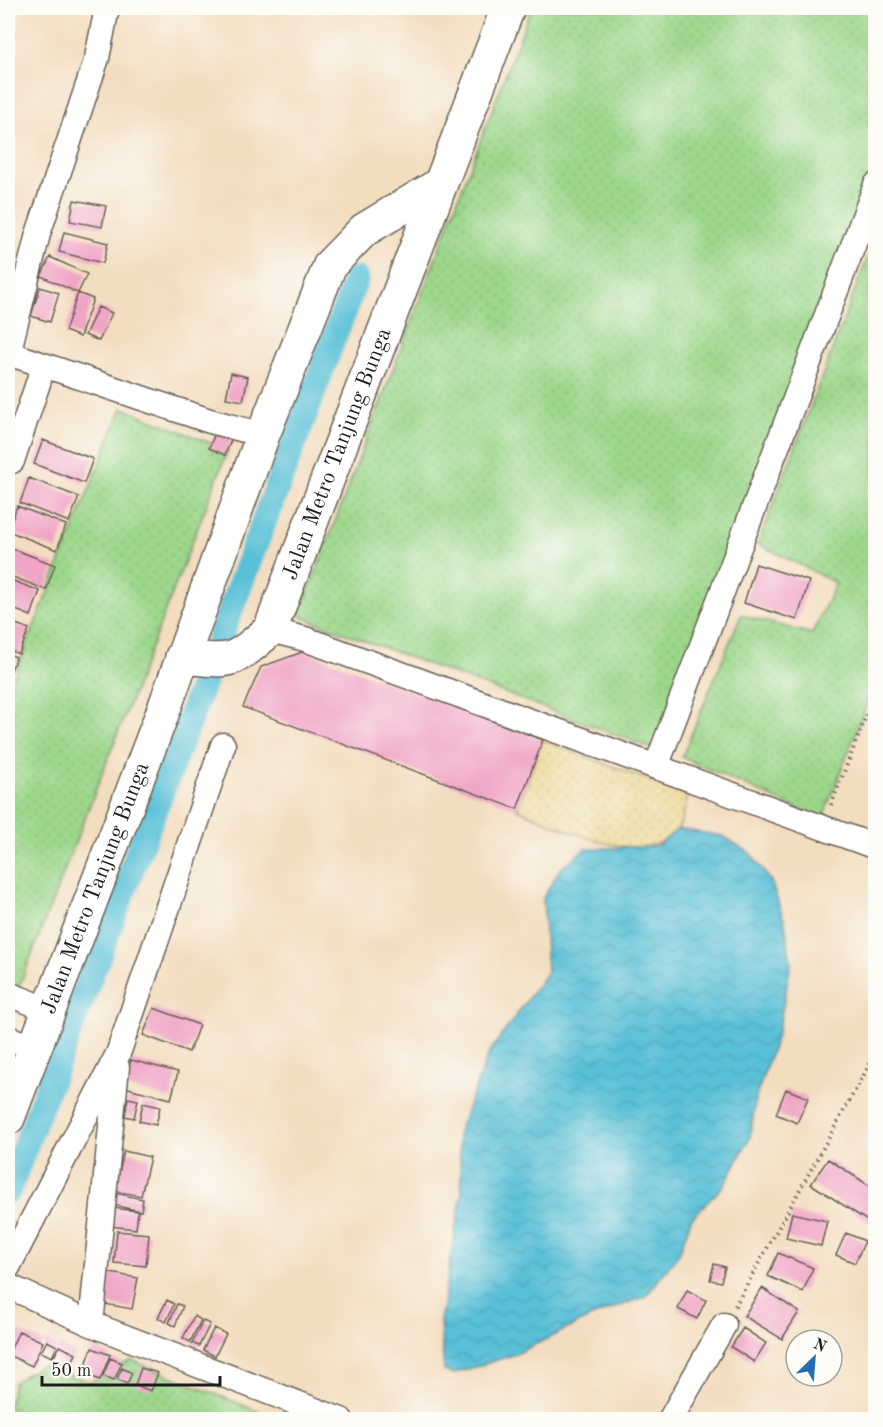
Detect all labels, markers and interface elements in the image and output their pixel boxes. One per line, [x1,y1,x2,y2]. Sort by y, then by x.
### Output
street label: Jalan Metro Tanjung Bunga [279,325,396,583]
street label: Jalan Metro Tanjung Bunga [38,759,154,1017]
north arrow [784,1328,844,1388]
text: N [811,1336,829,1356]
scale bar [42,1349,220,1387]
text: 50 m [51,1362,91,1380]

